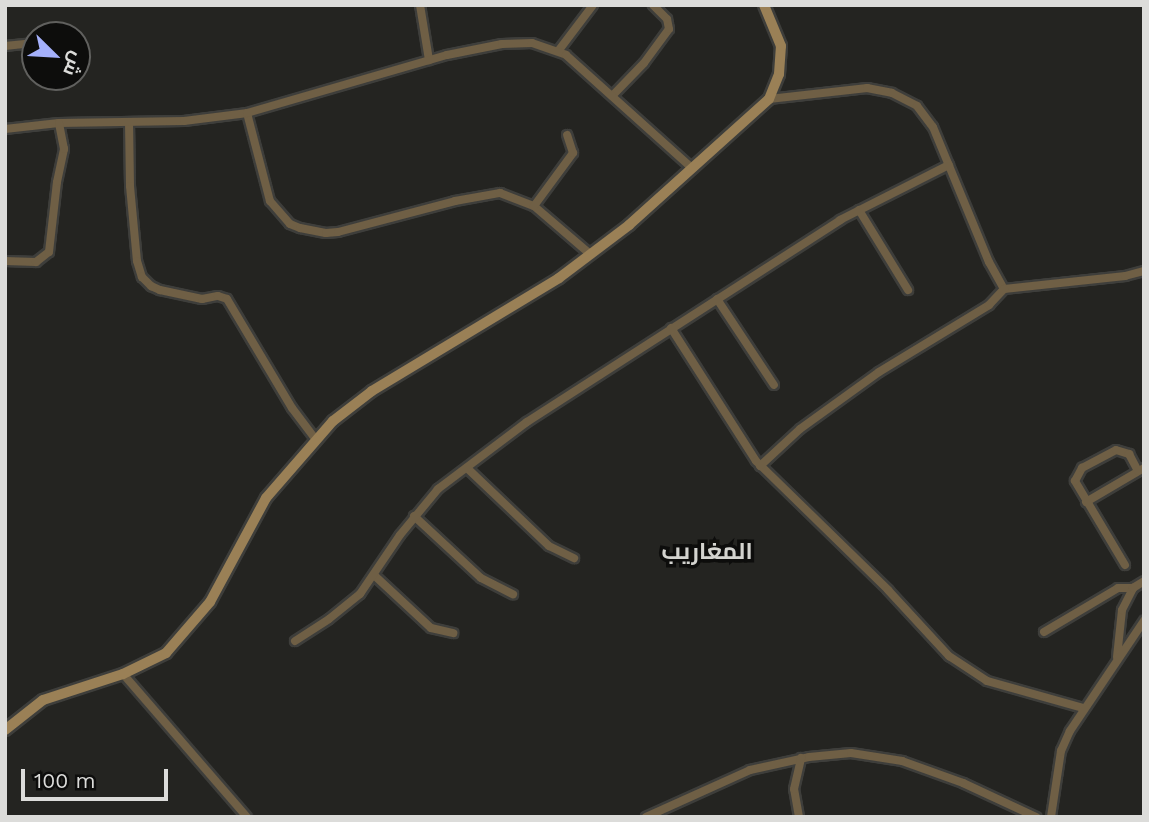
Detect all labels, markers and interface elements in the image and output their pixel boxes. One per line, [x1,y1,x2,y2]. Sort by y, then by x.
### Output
north arrow [21,21,91,91]
text: ش [58,48,89,80]
district label: المغاريب [661,538,753,566]
scale bar [24,756,172,800]
text: 100 m [34,768,96,793]

